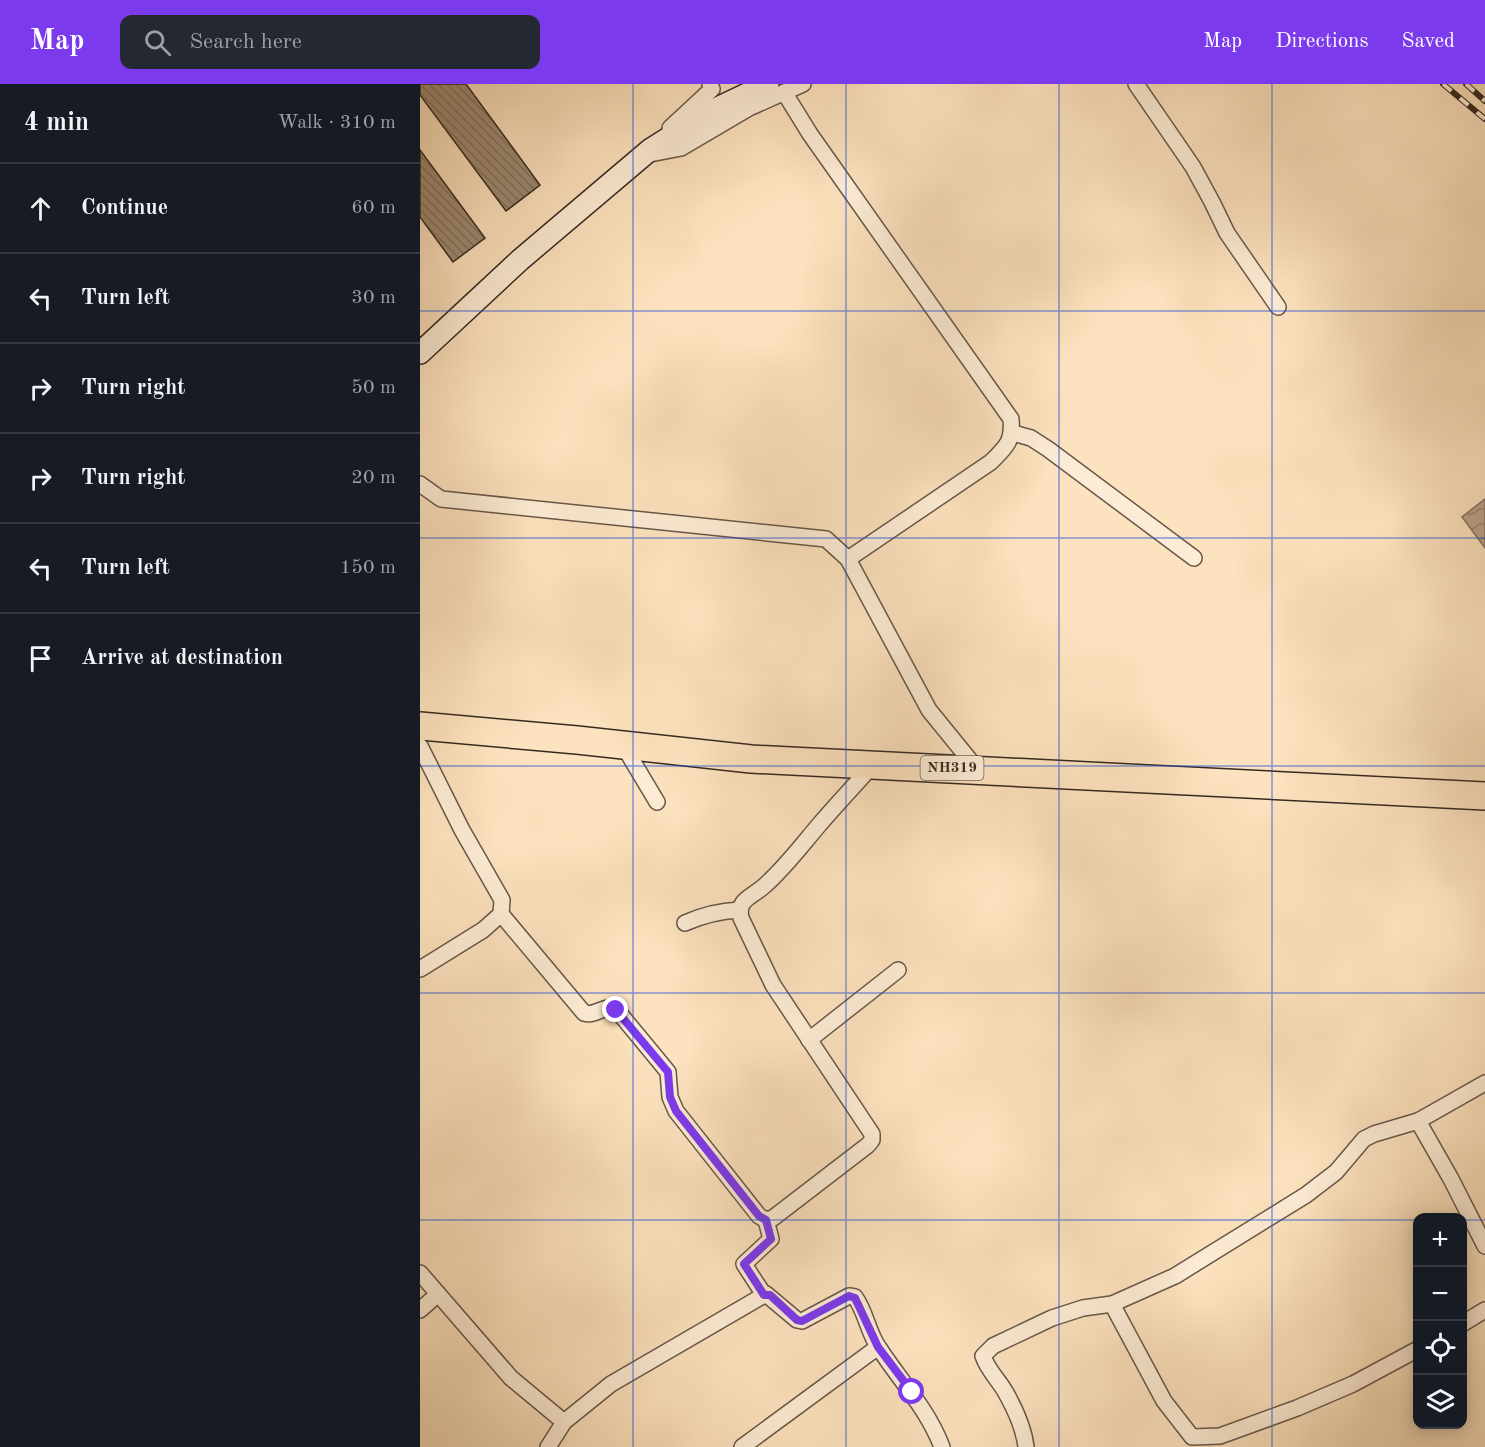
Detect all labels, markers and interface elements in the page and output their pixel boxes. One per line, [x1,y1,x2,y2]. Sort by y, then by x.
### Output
search box [120,15,540,69]
icon: search [141,26,174,59]
text: Map [30,28,84,56]
text: Search here [189,31,302,53]
text: Map [1203,31,1242,52]
text: Directions [1275,31,1369,52]
text: Saved [1402,31,1455,52]
text: 4 min [24,110,89,136]
text: Walk · 310 m [277,113,396,133]
icon: ahead [24,192,57,225]
text: Continue [81,197,168,219]
text: 60 m [351,198,396,218]
icon: left [24,282,57,315]
text: Turn left [81,287,170,309]
text: 30 m [351,288,396,308]
icon: right [24,372,57,405]
text: Turn right [81,377,185,399]
text: 50 m [351,378,396,398]
icon: right [24,462,57,495]
text: Turn right [81,467,185,489]
text: 20 m [351,468,396,488]
icon: left [24,552,57,585]
text: Turn left [81,557,170,579]
text: 150 m [340,558,396,578]
icon: arrive [24,642,57,675]
text: Arrive at destination [81,647,283,669]
road number: NH319 [920,756,984,780]
route end [602,996,628,1022]
map controls [1413,1213,1467,1429]
button: + [1413,1213,1467,1267]
button: − [1413,1267,1467,1321]
button: locate [1413,1321,1467,1375]
button: layers [1413,1375,1467,1429]
route start [898,1378,924,1404]

